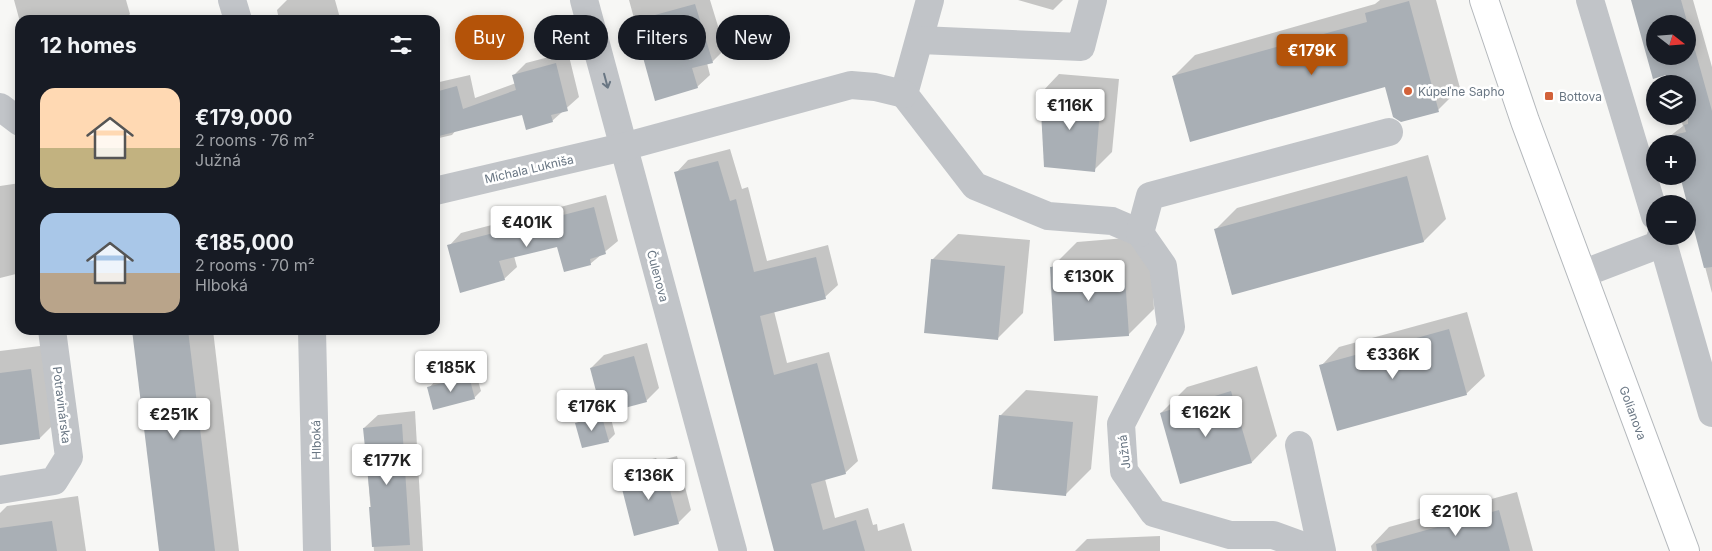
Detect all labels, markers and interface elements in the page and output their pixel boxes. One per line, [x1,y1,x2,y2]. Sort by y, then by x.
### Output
chip: Buy [455,15,524,60]
chip: Rent [534,15,608,60]
chip: Filters [618,15,706,60]
chip: New [716,15,790,60]
north arrow [1646,15,1696,65]
map controls [1646,15,1696,245]
icon: filters [387,31,415,59]
text: 12 homes [40,33,137,58]
pin: €179K [1277,34,1347,76]
text: €179K [1288,40,1336,60]
one-way arrow [601,73,611,89]
button: layers [1646,75,1696,125]
place label: Kúpeľne Sapho [1418,84,1505,99]
marker: Kúpeľne Sapho [1402,85,1414,97]
pin: €116K [1035,88,1105,131]
place label: Bottova [1559,89,1602,104]
marker: Bottova [1543,90,1555,102]
text: €116K [1047,95,1093,115]
text: €179,000 [195,105,292,130]
icon: home [80,108,140,168]
text: 2 rooms · 76 m² [195,130,315,150]
button: + [1646,135,1696,185]
text: Južná [195,150,241,170]
street label: Michala Lukniša [483,151,575,187]
button: − [1646,195,1696,245]
pin: €401K [492,206,562,248]
text: €401K [502,212,552,232]
text: €185,000 [195,230,294,255]
icon: home [80,233,140,293]
street label: Čulenova [644,248,672,304]
text: 2 rooms · 70 m² [195,255,315,275]
pin: €130K [1054,260,1124,302]
text: €130K [1064,266,1114,286]
text: Hlboká [195,275,248,295]
pin: €336K [1358,338,1428,380]
text: €336K [1366,344,1420,364]
pin: €185K [416,350,486,393]
text: €185K [426,357,476,377]
street label: Potravinárska [50,366,74,444]
street label: Golianova [1617,384,1650,442]
pin: €176K [557,390,627,432]
text: €176K [568,396,616,416]
pin: €162K [1171,396,1241,438]
pin: €251K [139,398,209,440]
text: €162K [1181,402,1231,422]
text: €251K [149,404,199,424]
street label: Hlboká [308,420,324,460]
street label: Južná [1114,434,1134,470]
pin: €177K [352,444,422,486]
text: €177K [363,450,411,470]
pin: €136K [614,458,684,501]
text: €136K [624,465,674,485]
pin: €210K [1421,494,1491,537]
text: €210K [1431,501,1481,521]

